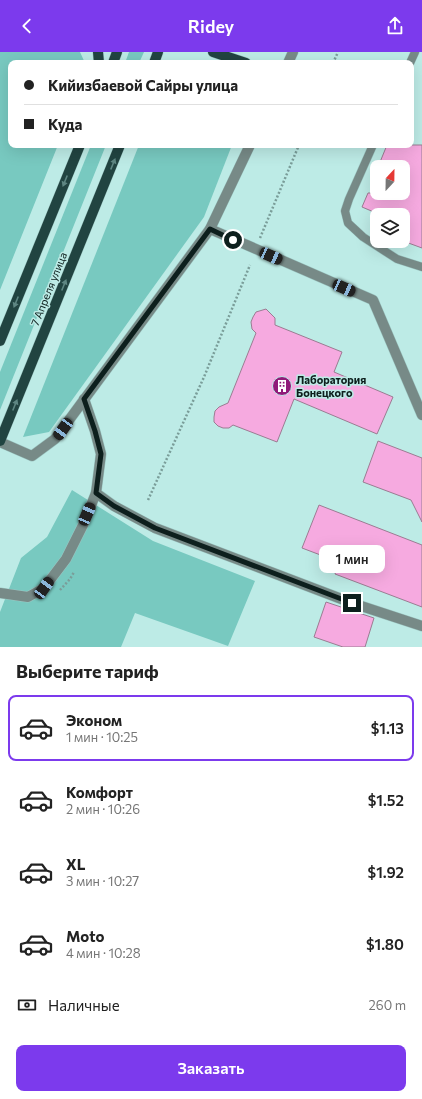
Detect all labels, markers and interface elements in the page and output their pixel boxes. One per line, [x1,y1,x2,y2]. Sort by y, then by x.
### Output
icon: back [16,15,38,37]
text: Ridey [188,15,234,37]
icon: share [384,15,406,37]
text: Кийизбаевой Сайры улица [48,76,238,94]
text: Куда [48,115,82,133]
one-way arrow [110,158,116,170]
north arrow [370,160,410,200]
map controls [370,160,410,248]
one-way arrow [62,176,68,187]
button: layers [370,208,410,248]
route start [224,231,242,249]
car [258,246,284,266]
street label: 7 Апреля улица [28,250,69,328]
one-way arrow [61,278,67,290]
car [331,278,357,298]
one-way arrow [13,296,19,307]
place label: Лаборатория Бонецкого [296,373,366,399]
building icon: Лаборатория Бонецкого [271,375,293,397]
one-way arrow [11,399,18,411]
car [51,416,75,442]
car [77,501,97,527]
callout: 1 мин [319,545,385,573]
text: 1 мин [336,551,368,567]
car [32,575,56,601]
route end [343,594,361,612]
text: Выберите тариф [16,660,159,682]
icon: car [18,710,54,746]
text: Эконом [66,711,122,729]
text: $1.13 [371,719,404,737]
text: 1 мин · 10:25 [66,729,138,745]
icon: car [18,782,54,818]
text: Комфорт [66,783,133,801]
text: $1.52 [368,791,404,809]
text: 2 мин · 10:26 [66,801,140,817]
icon: car [18,854,54,890]
text: XL [66,855,85,873]
text: $1.92 [368,863,404,881]
text: 3 мин · 10:27 [66,873,139,889]
icon: car [18,926,54,962]
text: Moto [66,927,105,945]
text: $1.80 [366,935,404,953]
text: 4 мин · 10:28 [66,945,141,961]
icon: cash [16,994,38,1016]
text: Наличные [48,996,120,1014]
text: 260 m [369,997,406,1013]
button: Заказать [16,1045,406,1091]

